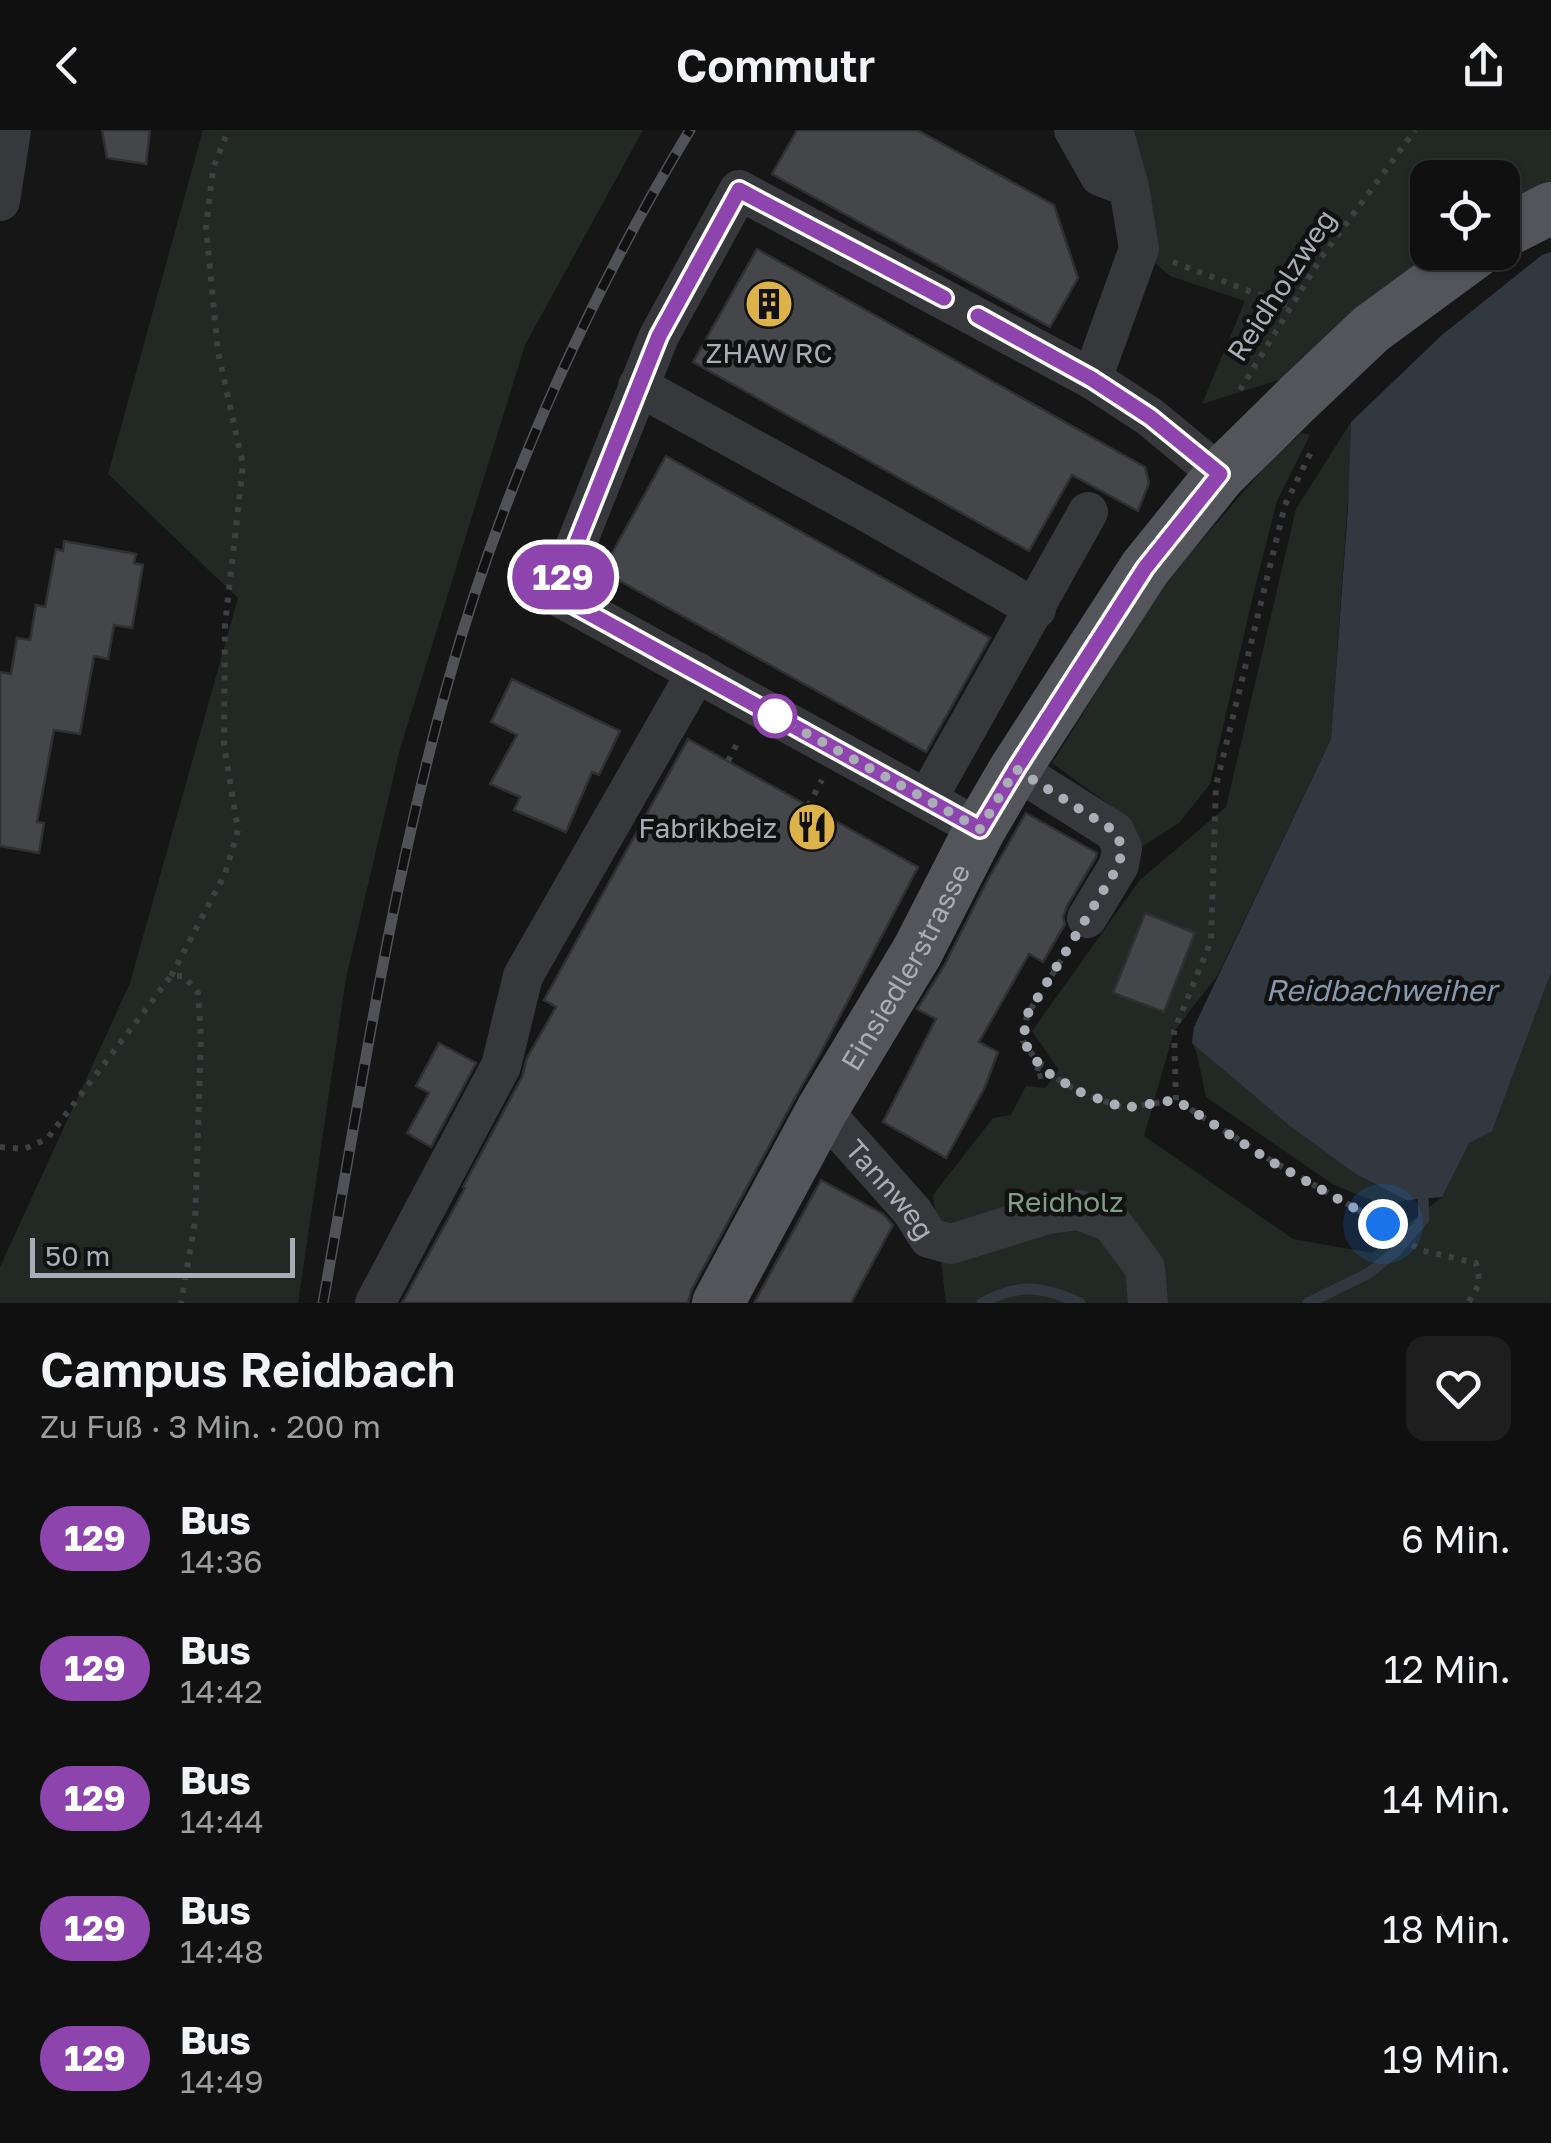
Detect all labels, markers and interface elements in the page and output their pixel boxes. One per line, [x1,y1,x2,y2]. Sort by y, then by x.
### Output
icon: back [40,38,95,93]
text: Commutr [676,38,875,92]
icon: share [1456,38,1511,93]
map controls [1410,160,1520,270]
button: locate [1410,160,1520,270]
street label: Reidholzweg [1220,203,1342,367]
building icon: ZHAW RC [743,278,795,330]
place label: ZHAW RC [705,336,833,369]
line badge: 129 [506,544,620,610]
text: 129 [532,556,594,598]
unlabelled marker [754,695,796,737]
restaurant icon: Fabrikbeiz [786,801,838,853]
place label: Fabrikbeiz [638,811,777,844]
street label: Einsiedlerstrasse [834,858,976,1076]
water label: Reidbachweiher [1266,972,1501,1008]
street label: Tannweg [839,1132,942,1245]
park label: Reidholz [1006,1185,1124,1218]
your location [1358,1199,1408,1249]
scale bar [30,1233,295,1278]
text: 50 m [45,1239,110,1272]
button: heart [1406,1336,1511,1441]
text: Campus Reidbach [40,1340,456,1398]
text: Zu Fuß · 3 Min. · 200 m [40,1407,381,1445]
text: Bus [180,1497,251,1542]
text: 6 Min. [1401,1516,1511,1561]
text: 129 [64,1517,126,1559]
text: 14:36 [180,1542,263,1580]
text: Bus [180,1627,251,1672]
text: 12 Min. [1383,1646,1511,1691]
text: 129 [64,1647,126,1689]
text: 14:42 [180,1672,263,1710]
text: Bus [180,1757,251,1802]
text: 14 Min. [1382,1776,1511,1821]
text: 129 [64,1777,126,1819]
text: 14:44 [180,1802,264,1840]
text: Bus [180,1887,251,1932]
text: 18 Min. [1382,1906,1511,1951]
text: 129 [64,1907,126,1949]
text: 14:48 [180,1932,264,1970]
text: Bus [180,2017,251,2062]
text: 19 Min. [1382,2036,1511,2081]
text: 129 [64,2037,126,2079]
text: 14:49 [180,2062,264,2100]

